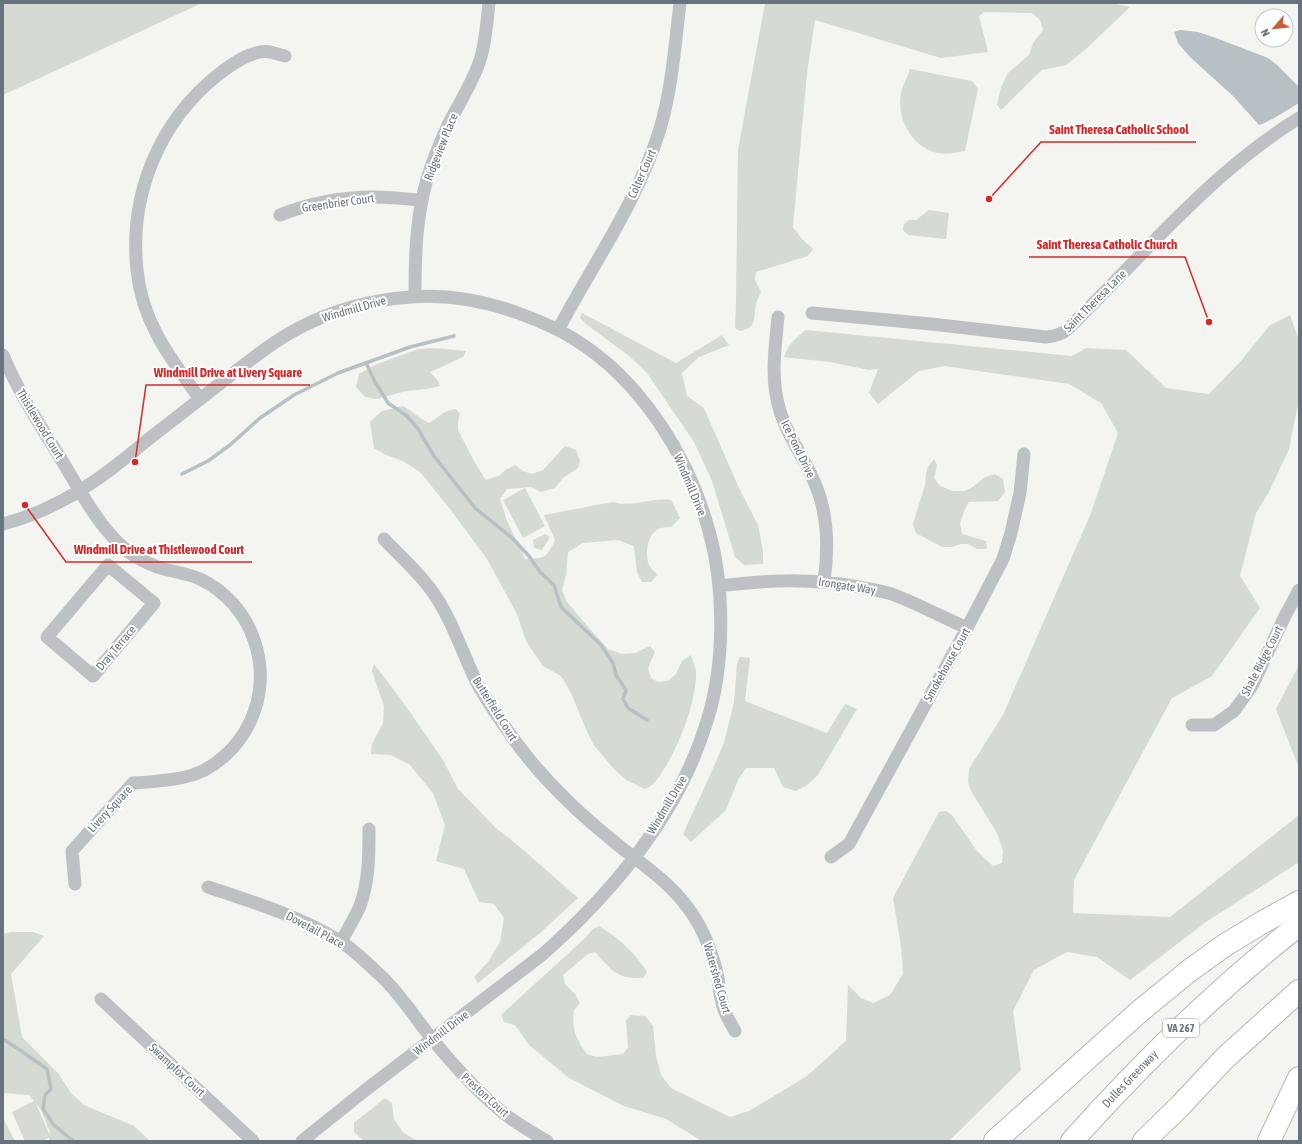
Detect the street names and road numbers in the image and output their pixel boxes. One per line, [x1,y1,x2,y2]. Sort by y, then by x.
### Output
street label: Ridgeview Place [421,111,461,183]
street label: Colter Court [625,147,659,201]
street label: Greenbrier Court [301,191,376,215]
street label: Saint Theresa Lane [1061,267,1129,335]
street label: Windmill Drive [321,293,387,325]
street label: Thistlewood Court [14,387,67,462]
street label: Ice Pond Drive [778,418,818,480]
street label: Windmill Drive [671,452,709,518]
street label: Irongate Way [817,575,877,597]
street label: Dray Terrace [93,623,139,673]
street label: Shale Ridge Court [1238,623,1286,698]
street label: Smokehouse Court [921,625,973,704]
street label: Butterfield Court [470,674,521,744]
street label: Windmill Drive [644,773,690,837]
street label: Livery Square [85,783,135,835]
street label: Dovetail Place [284,909,346,951]
street label: Watershed Court [700,941,734,1015]
street label: Windmill Drive [411,1008,471,1058]
road number: VA 267 [1163,1019,1199,1037]
street label: Swampfox Court [146,1041,208,1100]
street label: Dulles Greenway [1099,1047,1161,1110]
street label: Preston Court [458,1070,512,1120]

